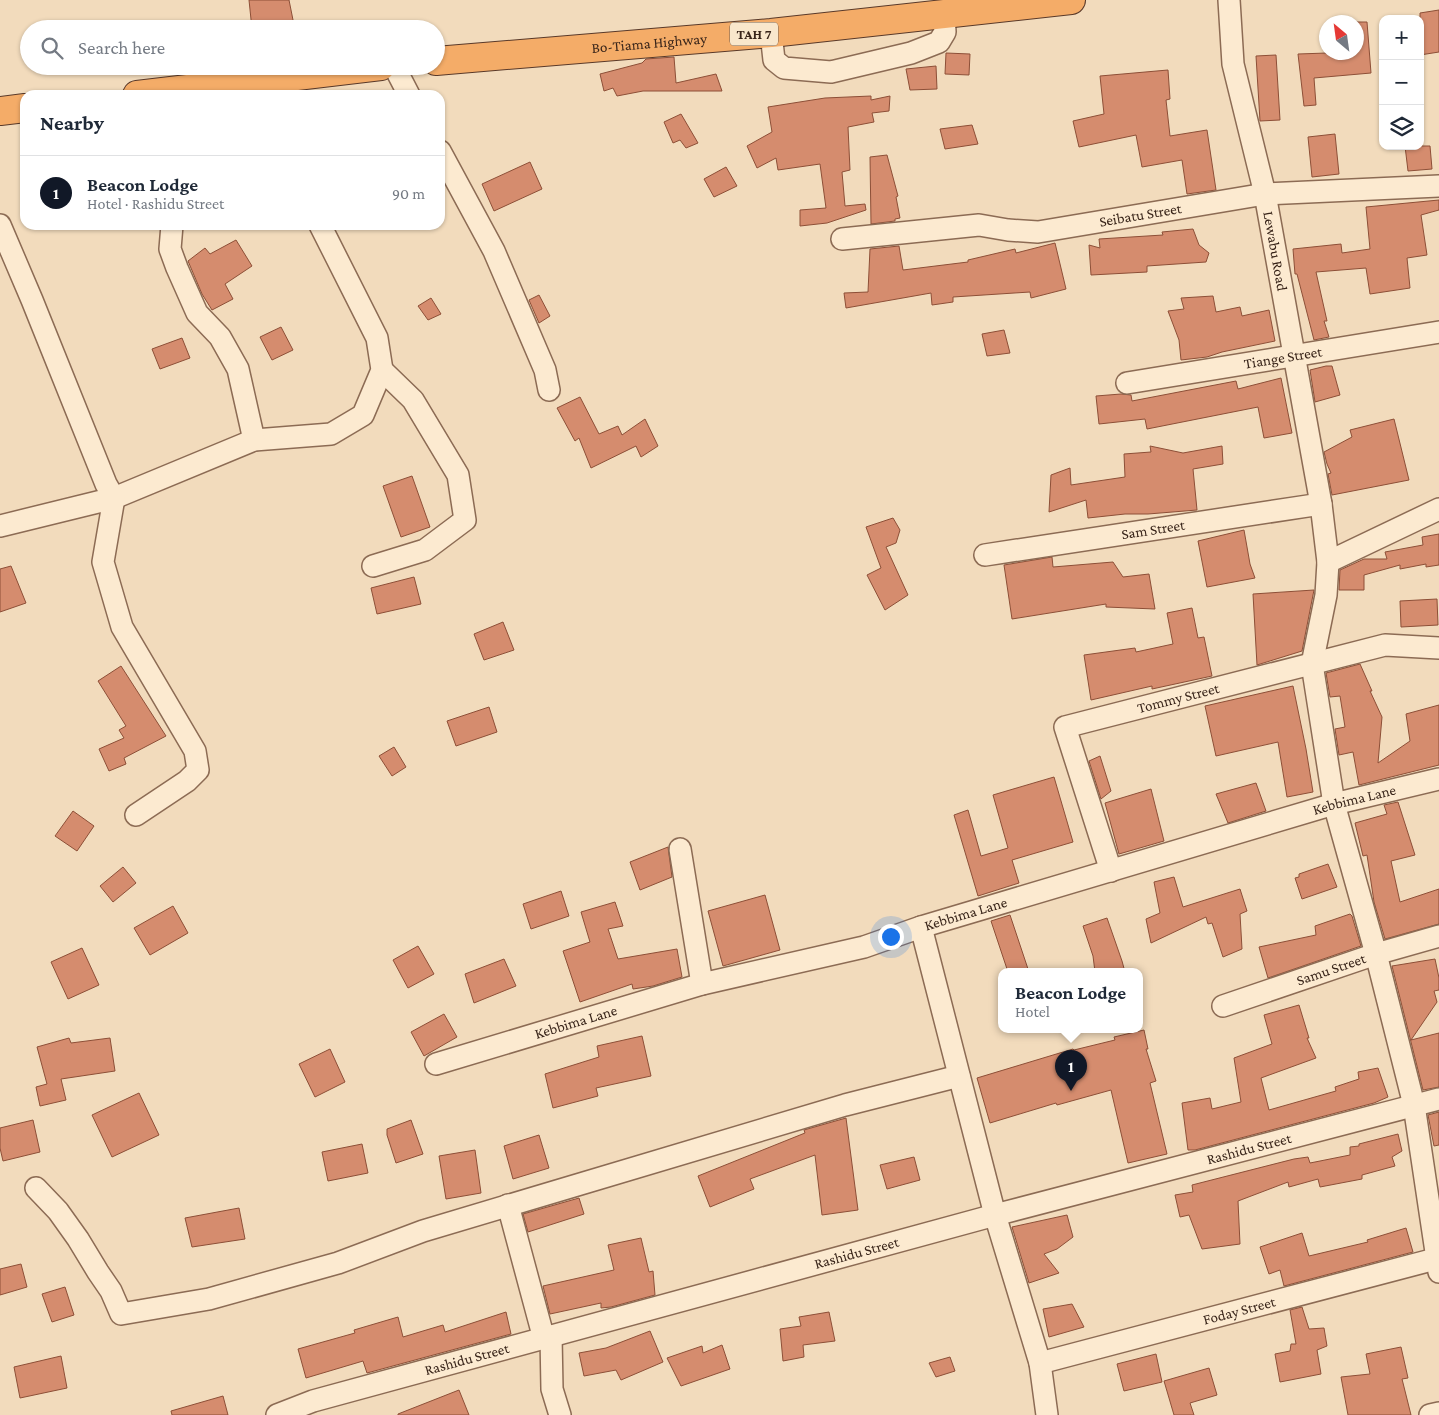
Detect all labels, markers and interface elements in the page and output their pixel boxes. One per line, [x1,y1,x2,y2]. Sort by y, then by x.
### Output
north arrow [1319,15,1364,60]
map controls [1379,15,1424,150]
button: + [1379,15,1424,60]
search box [20,20,445,75]
road number: TAH 7 [730,22,778,46]
street label: Bo-Tiama Highway [591,30,708,56]
icon: search [38,34,66,62]
text: Search here [78,37,165,58]
button: − [1379,60,1424,105]
button: layers [1379,105,1424,150]
text: Nearby [40,111,104,135]
text: Beacon Lodge [87,174,198,195]
text: 1 [53,185,59,202]
text: 90 m [392,185,425,202]
text: Hotel · Rashidu Street [87,195,224,212]
street label: Seibatu Street [1098,200,1184,230]
street label: Lewabu Road [1260,210,1290,292]
street label: Tiange Street [1243,343,1324,372]
street label: Sam Street [1120,517,1187,542]
street label: Tommy Street [1135,680,1222,716]
street label: Kebbima Lane [1311,781,1398,818]
street label: Kebbima Lane [923,894,1009,934]
your location [878,924,904,950]
street label: Samu Street [1294,950,1369,988]
popup [998,968,1143,1033]
text: Beacon Lodge [1015,982,1126,1003]
street label: Kebbima Lane [533,1002,619,1042]
text: Hotel [1015,1003,1050,1020]
pin: 1 [1055,1050,1087,1091]
street label: Rashidu Street [1205,1130,1294,1167]
street label: Rashidu Street [812,1233,902,1272]
street label: Foday Street [1201,1293,1278,1328]
street label: Rashidu Street [423,1340,512,1378]

